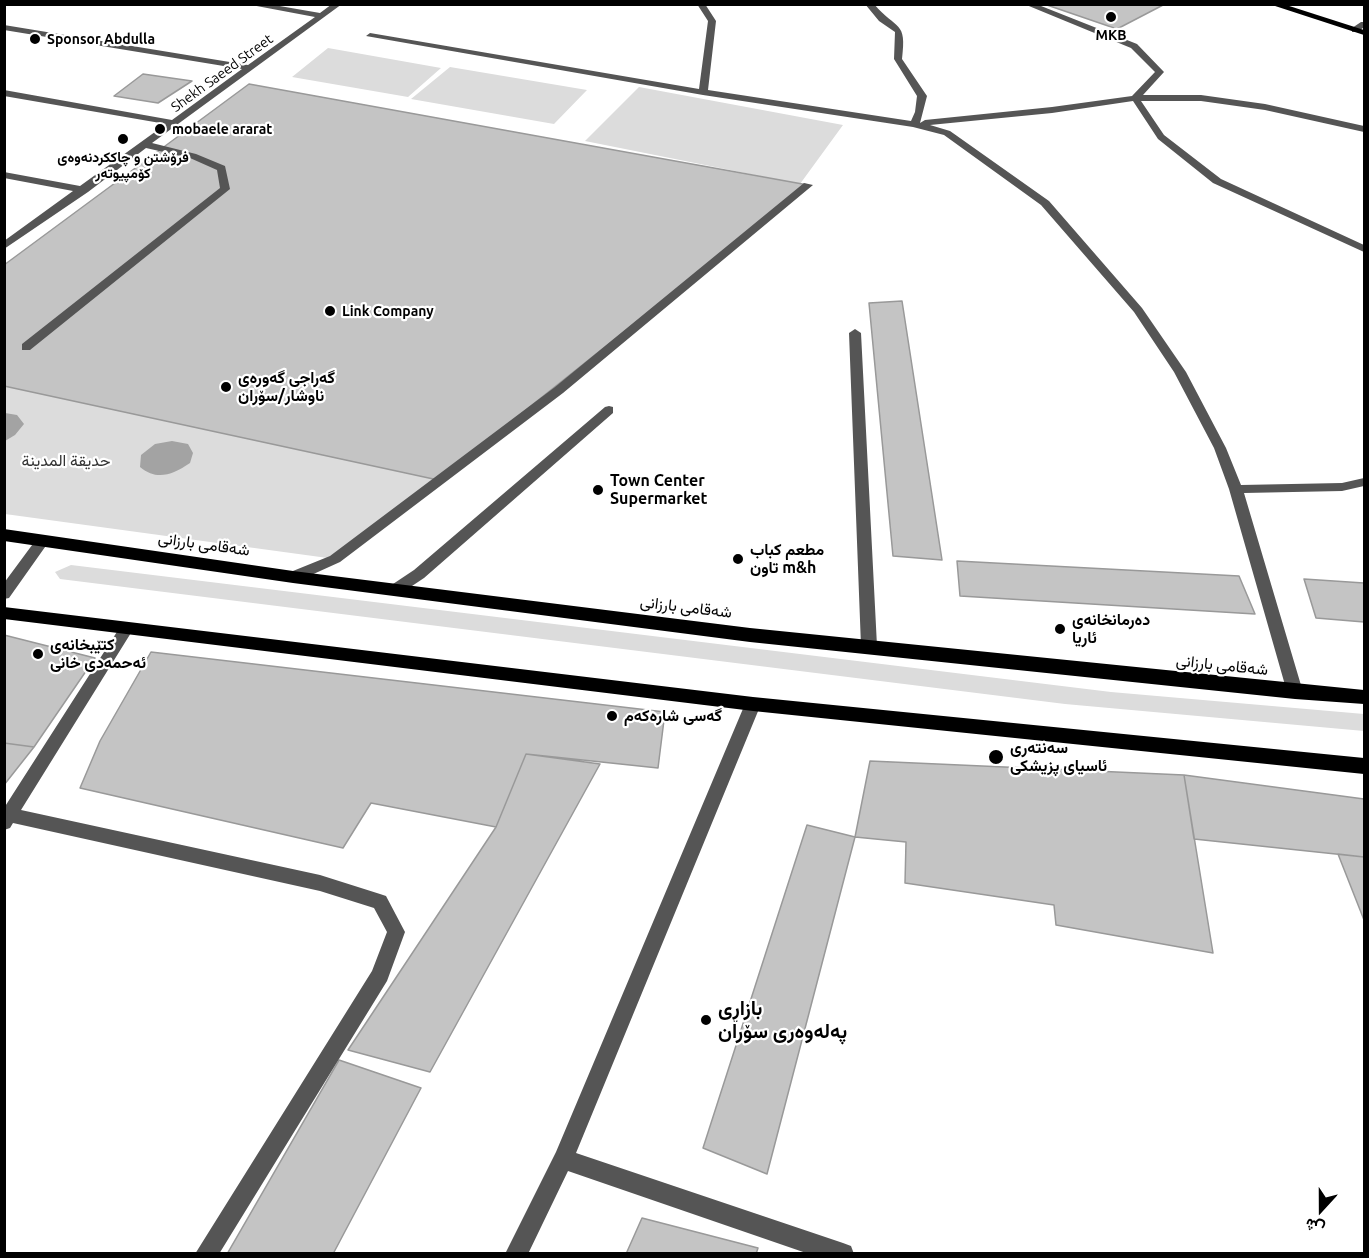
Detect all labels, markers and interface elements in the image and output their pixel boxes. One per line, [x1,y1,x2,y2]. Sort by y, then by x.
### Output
marker: MKB [1104,10,1118,24]
place label: MKB [1095,27,1127,43]
street label: Shekh Saeed Street [168,30,276,116]
place label: Sponsor Abdulla [47,31,155,47]
marker: Sponsor Abdulla [28,32,42,46]
place label: mobaele ararat [172,121,272,137]
marker: mobaele ararat [153,122,167,136]
marker: فرۆشتن و چاککردنەوەی کۆمپیوتەر [116,132,130,146]
place label: فرۆشتن و چاککردنەوەی کۆمپیوتەر [57,149,189,182]
place label: Link Company [342,303,434,319]
marker: Link Company [323,304,337,318]
place label: گەراجی گەورەی ناوشار/سۆران [238,368,335,406]
marker: گەراجی گەورەی ناوشار/سۆران [219,380,233,394]
park label: حديقة المدينة [22,451,110,471]
place label: Town Center Supermarket [610,471,707,509]
marker: Town Center Supermarket [591,483,605,497]
street label: شەقامی بارزانی [157,528,251,560]
place label: مطعم كباب تاون m&h [750,540,824,578]
marker: مطعم كباب تاون m&h [731,552,745,566]
street label: شەقامی بارزانی [639,592,733,622]
place label: دەرمانخانەی ئاریا [1072,610,1150,648]
marker: دەرمانخانەی ئاریا [1053,622,1067,636]
place label: کتێبخانەی ئەحمەدی خانی [50,635,146,673]
marker: کتێبخانەی ئەحمەدی خانی [31,647,45,661]
street label: شەقامی بارزانی [1175,651,1269,679]
place label: گەسی شارەکەم [624,706,722,726]
marker: گەسی شارەکەم [605,709,619,723]
place label: سەنتەری ئاسیای پزیشکی [1010,738,1107,776]
marker: سەنتەری ئاسیای پزیشکی [987,748,1005,766]
place label: بازاڕی پەلەوەری سۆران [718,996,847,1043]
marker: بازاڕی پەلەوەری سۆران [699,1013,713,1027]
north arrow [1291,1180,1351,1240]
text: ش [1302,1215,1327,1239]

